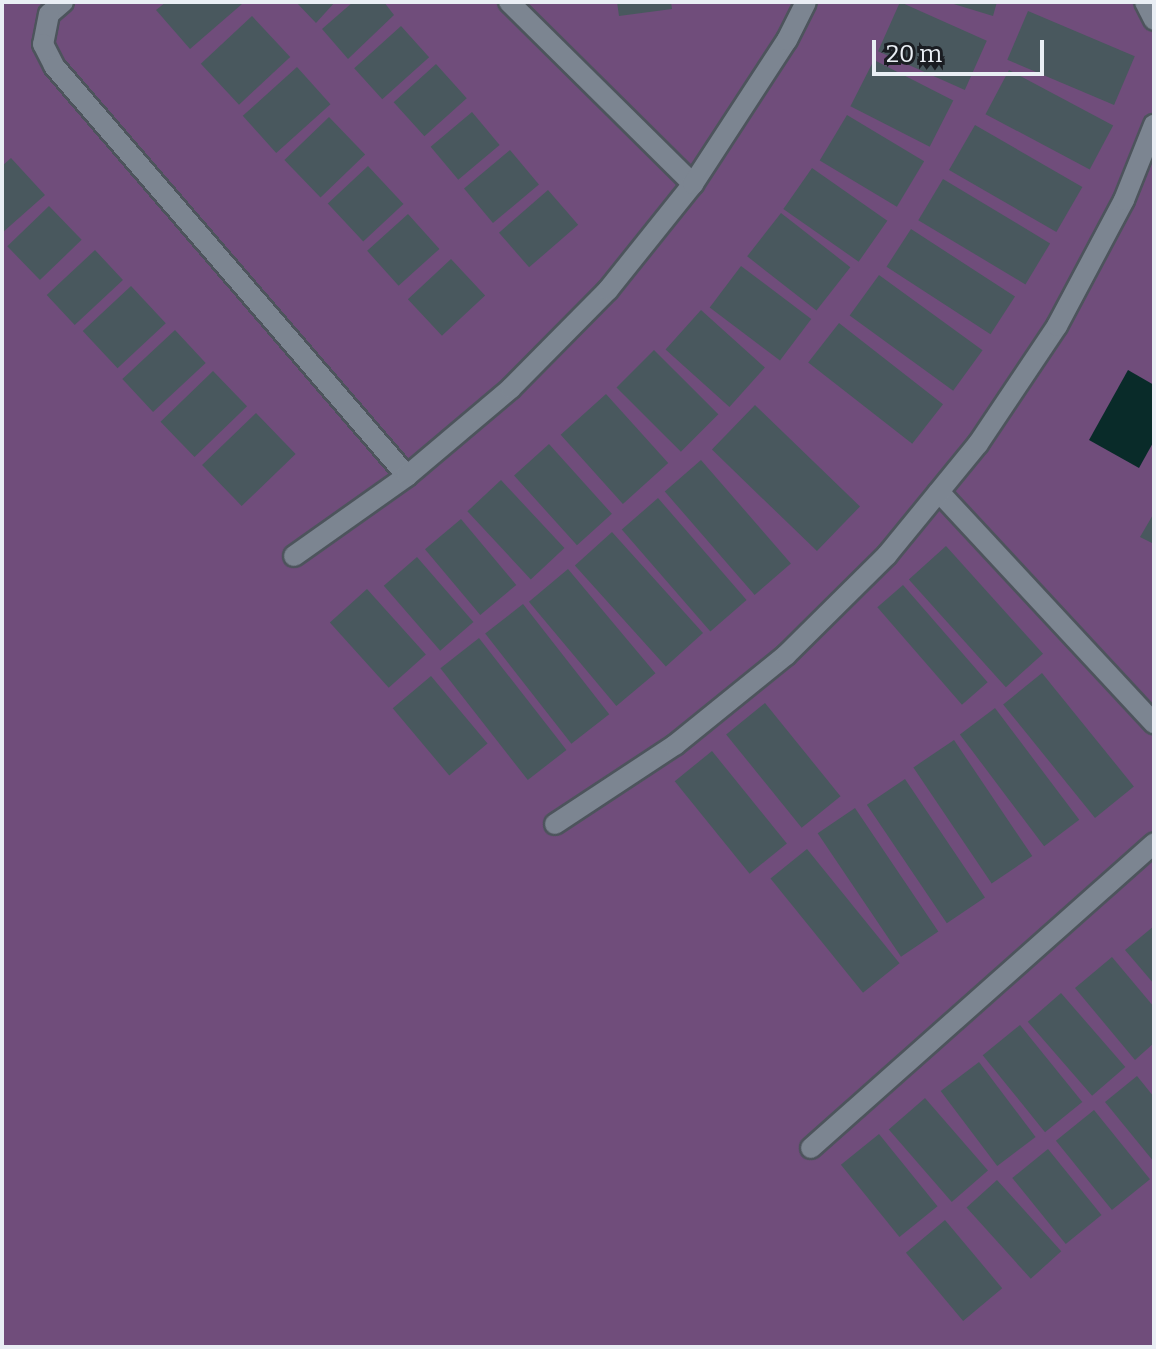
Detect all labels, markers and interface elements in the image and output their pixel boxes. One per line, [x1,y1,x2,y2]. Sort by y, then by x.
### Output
scale bar [876,24,1048,74]
text: 20 m [886,40,942,68]

